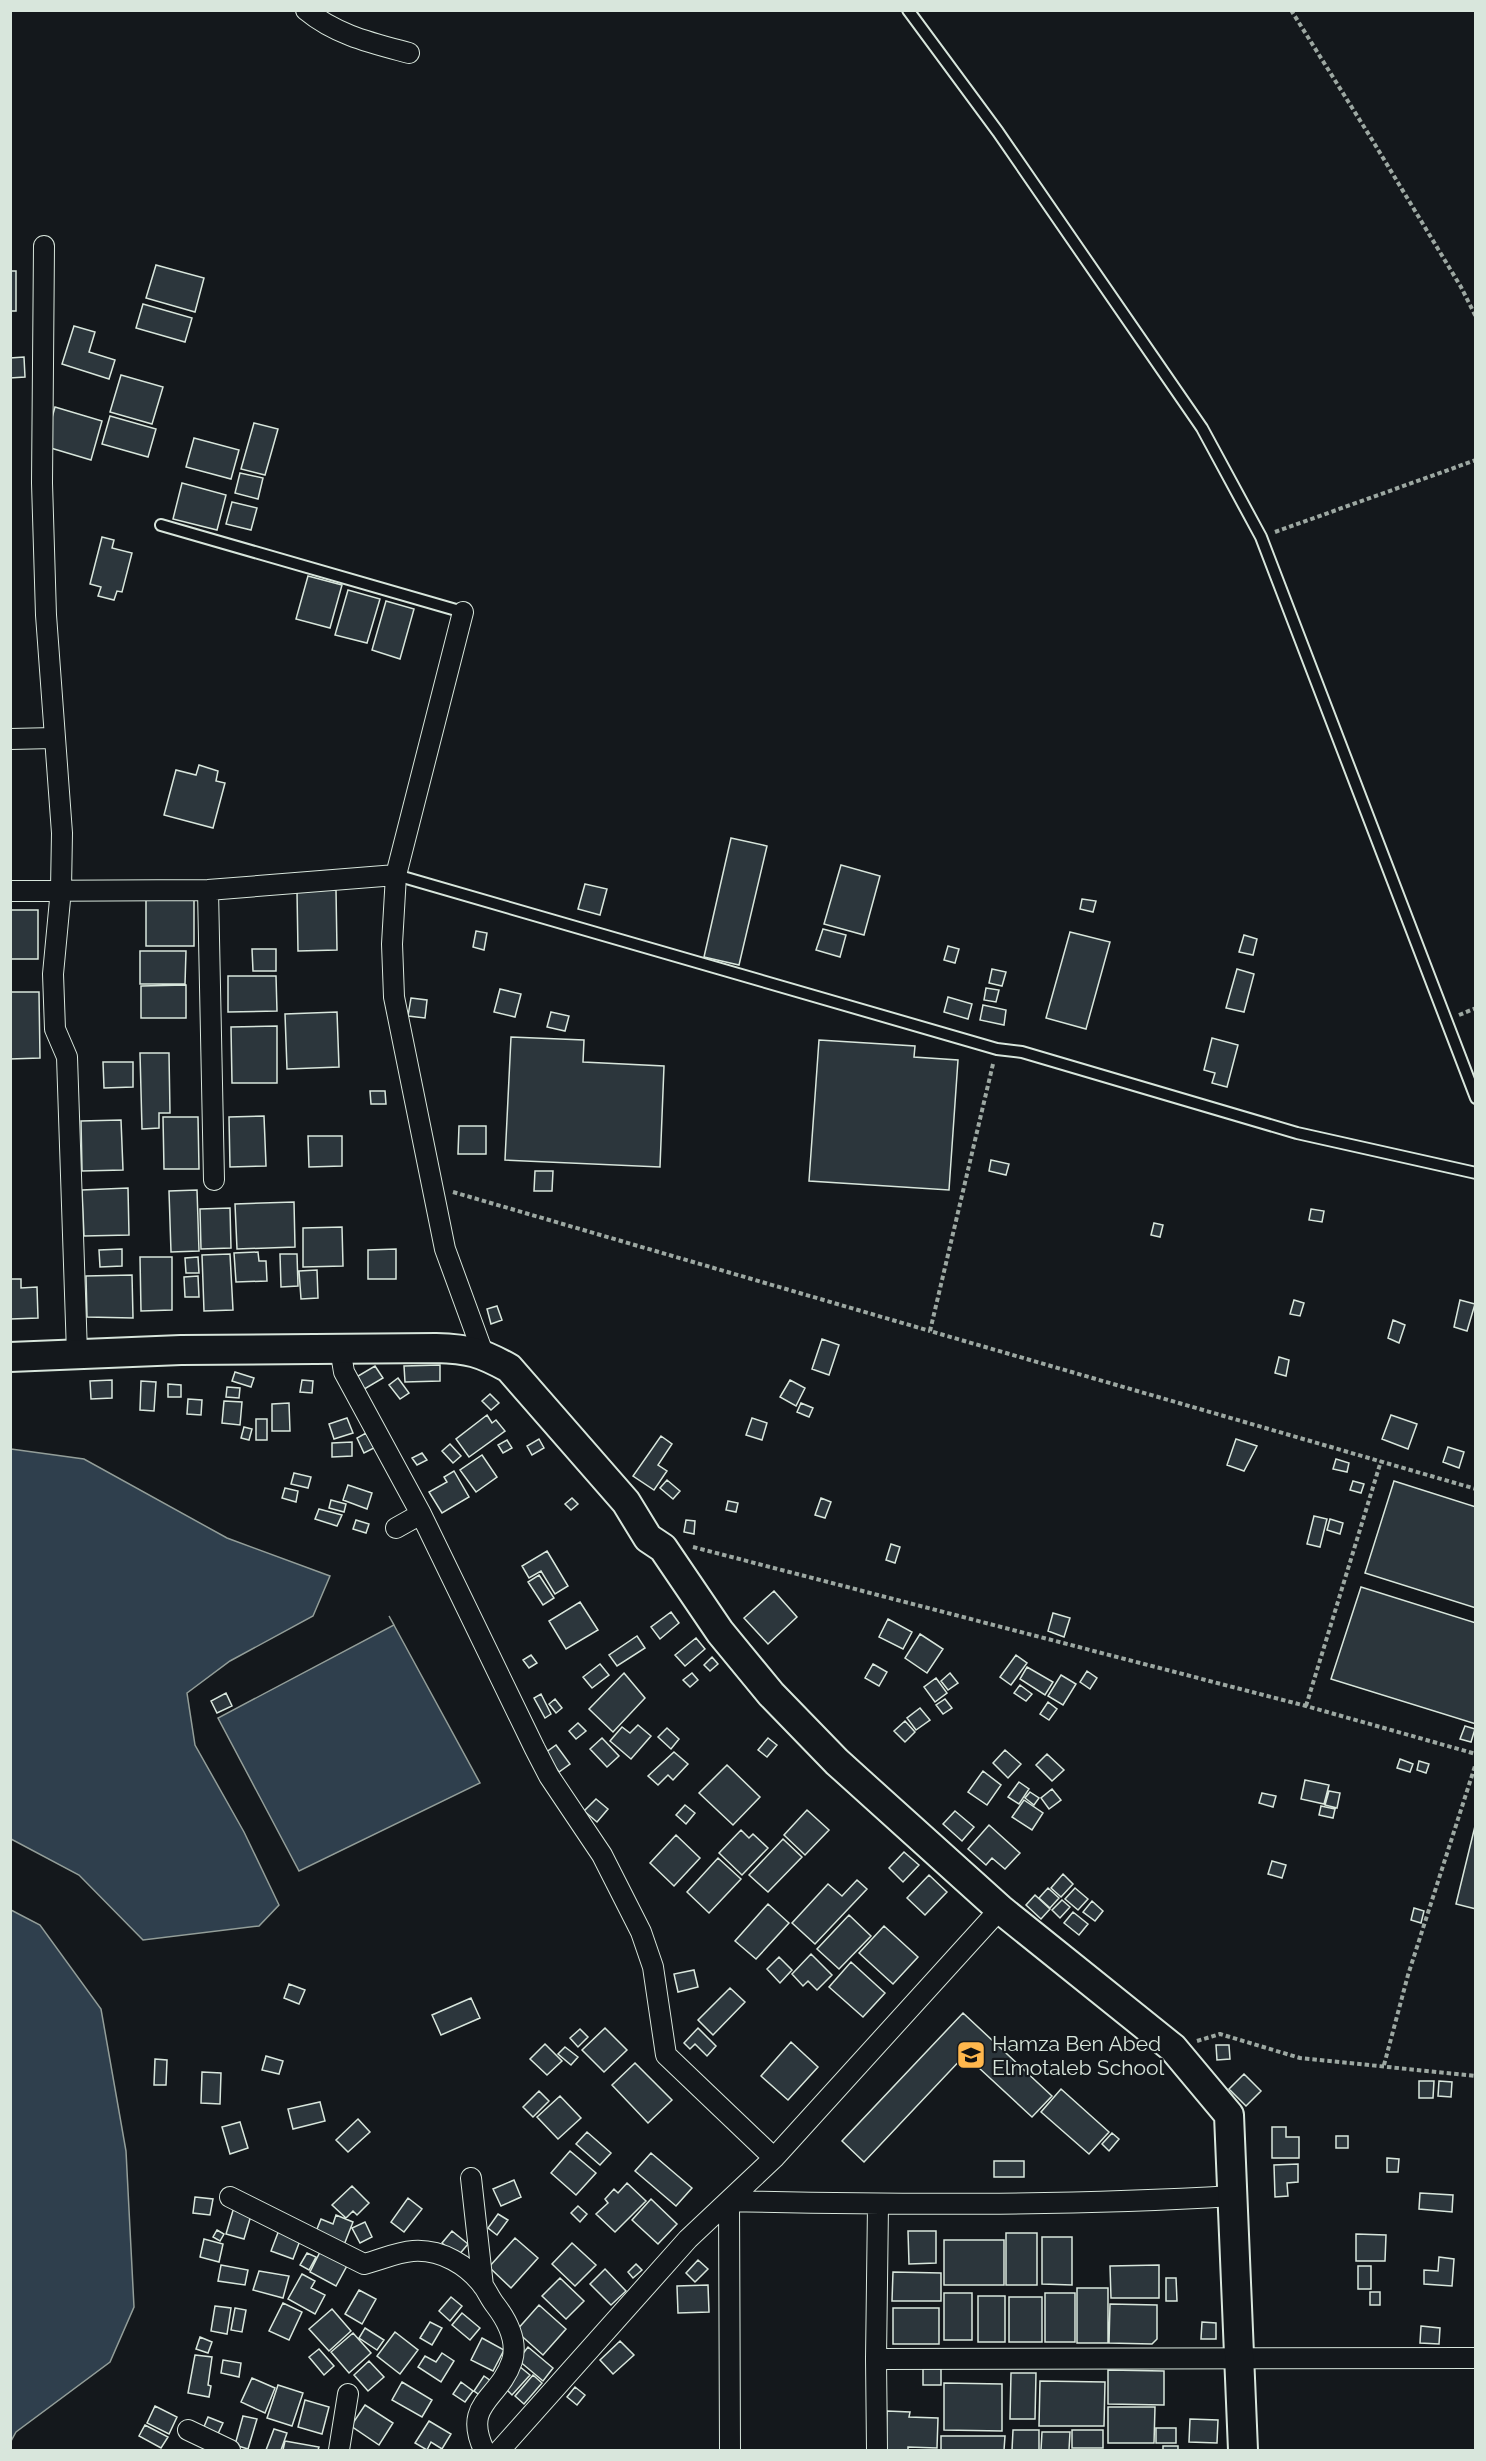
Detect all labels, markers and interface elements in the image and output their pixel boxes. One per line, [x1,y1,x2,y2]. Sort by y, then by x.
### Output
place label: Hamza Ben Abed Elmotaleb School [992,2031,1164,2080]
school or university icon: Hamza Ben Abed Elmotaleb School [955,2039,987,2071]

